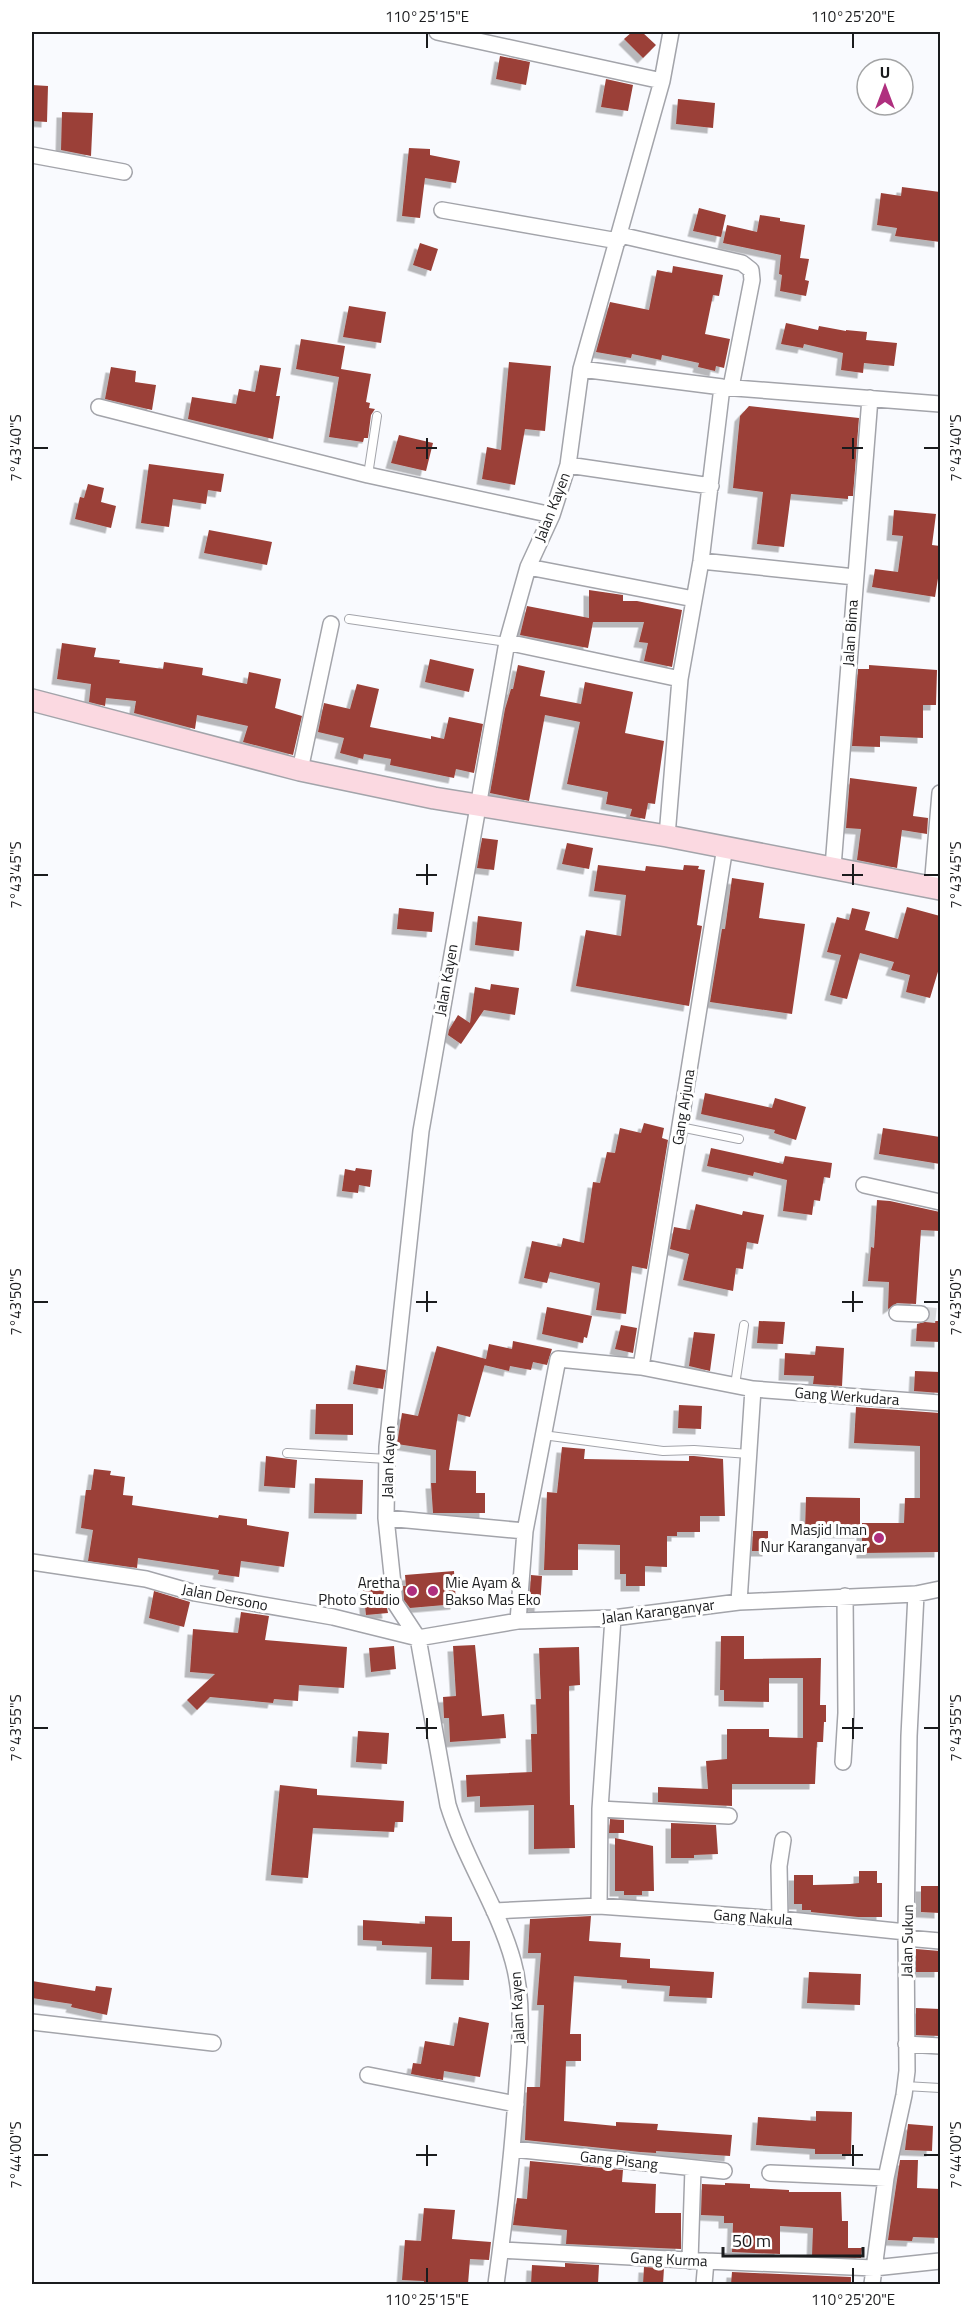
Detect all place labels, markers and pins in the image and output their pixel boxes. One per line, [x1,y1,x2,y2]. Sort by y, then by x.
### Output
place label: Masjid Iman Nur Karanganyar [761,1518,867,1558]
marker: Masjid Iman Nur Karanganyar [872,1531,886,1545]
place label: Aretha Photo Studio [318,1571,400,1611]
place label: Mie Ayam & Bakso Mas Eko [445,1571,541,1611]
marker: Aretha Photo Studio [405,1584,419,1598]
marker: Mie Ayam & Bakso Mas Eko [426,1584,440,1598]

